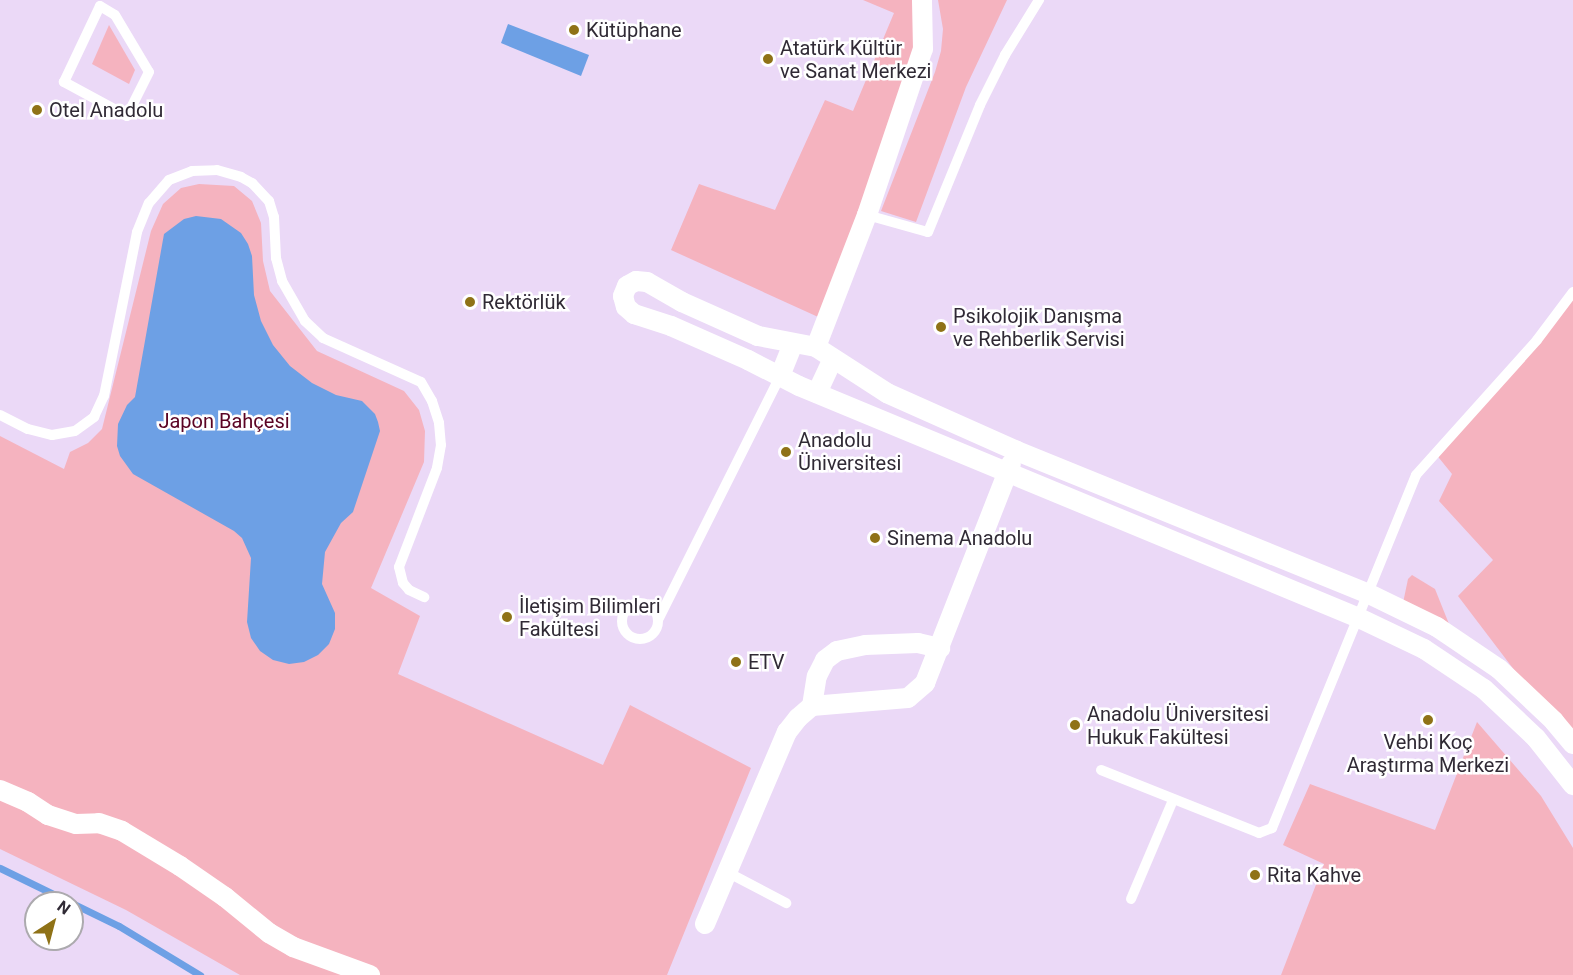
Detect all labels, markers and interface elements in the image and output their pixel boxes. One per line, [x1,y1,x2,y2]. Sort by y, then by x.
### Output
place label: Kütüphane [586,18,682,42]
marker: Kütüphane [567,23,581,37]
place label: Atatürk Kültür ve Sanat Merkezi [780,36,931,83]
marker: Atatürk Kültür ve Sanat Merkezi [761,52,775,66]
place label: Otel Anadolu [49,98,163,122]
marker: Otel Anadolu [30,103,44,117]
place label: Rektörlük [482,290,566,314]
marker: Rektörlük [463,295,477,309]
place label: Psikolojik Danışma ve Rehberlik Servisi [953,304,1125,351]
marker: Psikolojik Danışma ve Rehberlik Servisi [934,320,948,334]
park label: Japon Bahçesi [158,409,290,433]
place label: Anadolu Üniversitesi [798,428,901,475]
marker: Anadolu Üniversitesi [779,445,793,459]
place label: Sinema Anadolu [887,526,1032,550]
marker: Sinema Anadolu [868,531,882,545]
place label: İletişim Bilimleri Fakültesi [519,594,661,641]
marker: İletişim Bilimleri Fakültesi [500,610,514,624]
place label: ETV [748,650,784,674]
marker: ETV [729,655,743,669]
place label: Anadolu Üniversitesi Hukuk Fakültesi [1087,702,1269,749]
marker: Vehbi Koç Araştırma Merkezi [1421,713,1435,727]
marker: Anadolu Üniversitesi Hukuk Fakültesi [1068,718,1082,732]
place label: Vehbi Koç Araştırma Merkezi [1347,730,1509,777]
place label: Rita Kahve [1267,863,1361,887]
marker: Rita Kahve [1248,868,1262,882]
north arrow [24,891,84,951]
text: N [54,897,74,919]

